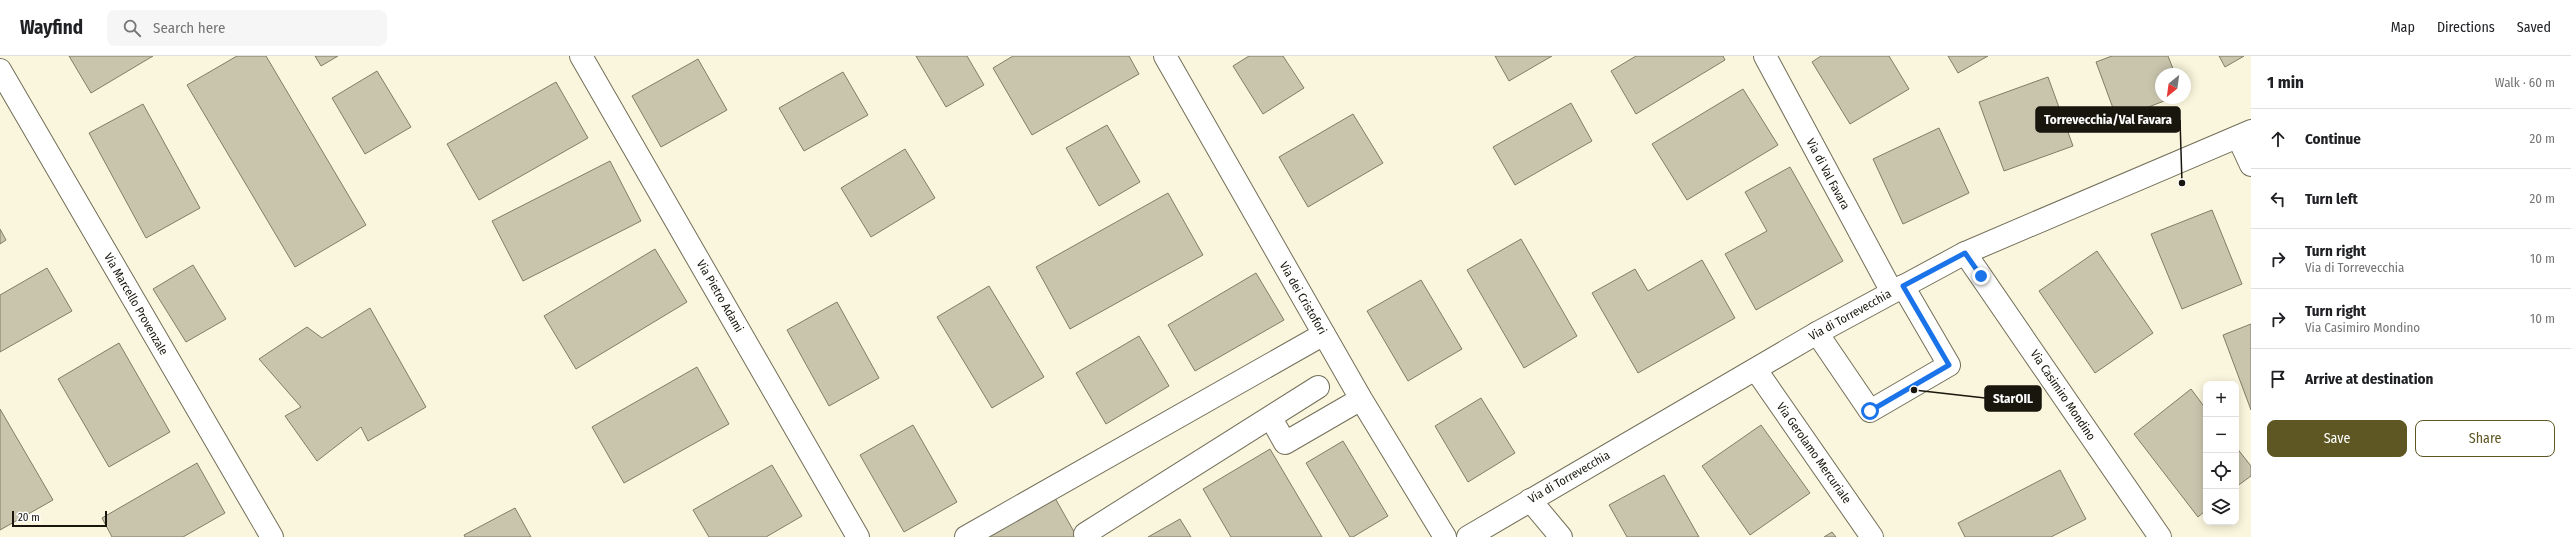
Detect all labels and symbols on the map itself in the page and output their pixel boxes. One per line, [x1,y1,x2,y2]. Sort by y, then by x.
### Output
north arrow [2155,68,2191,104]
callout: Torrevecchia/Val Favara [2036,107,2180,132]
text: Torrevecchia/Val Favara [2044,112,2172,127]
street label: Via di Val Favara [1803,136,1853,212]
street label: Via Marcello Provenzale [101,251,171,358]
street label: Via Pietro Adami [694,257,746,335]
street label: Via dei Cristofori [1277,259,1329,337]
route end [1972,267,1990,285]
street label: Via di Torrevecchia [1806,287,1894,343]
street label: Via Casimiro Mondino [2027,347,2099,443]
callout: StarOIL [1985,386,2041,411]
text: StarOIL [1993,391,2033,406]
street label: Via Gerolamo Mercuriale [1774,400,1854,506]
route start [1861,402,1879,420]
street label: Via di Torrevecchia [1526,448,1612,506]
scale bar [12,509,107,528]

